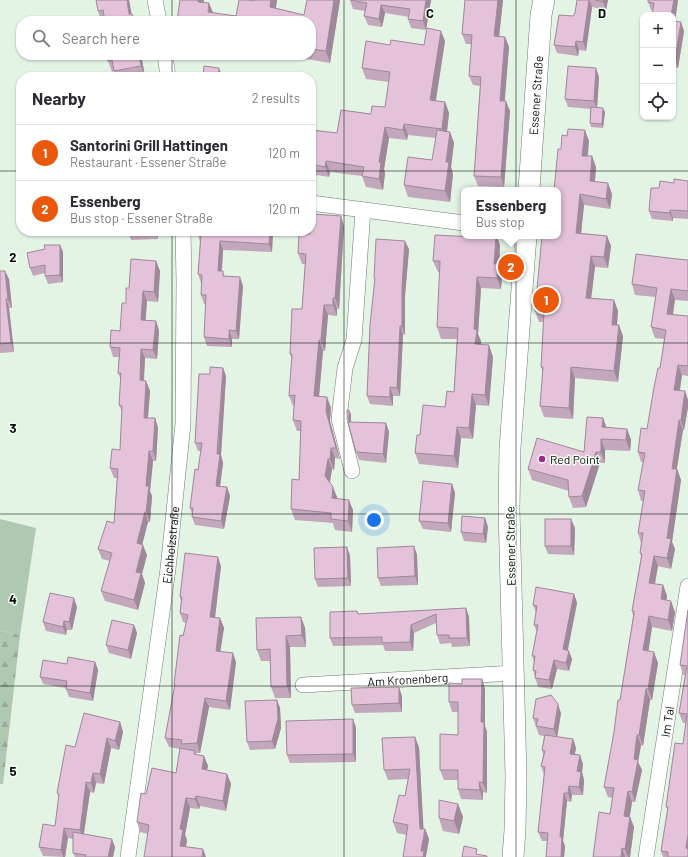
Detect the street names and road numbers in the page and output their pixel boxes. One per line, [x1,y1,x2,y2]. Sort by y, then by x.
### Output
street label: Essener Straße [526,55,545,135]
street label: Eichholzstraße [159,505,181,585]
street label: Essener Straße [502,506,518,586]
street label: Am Kronenberg [367,670,448,688]
street label: Im Tal [658,705,676,738]

